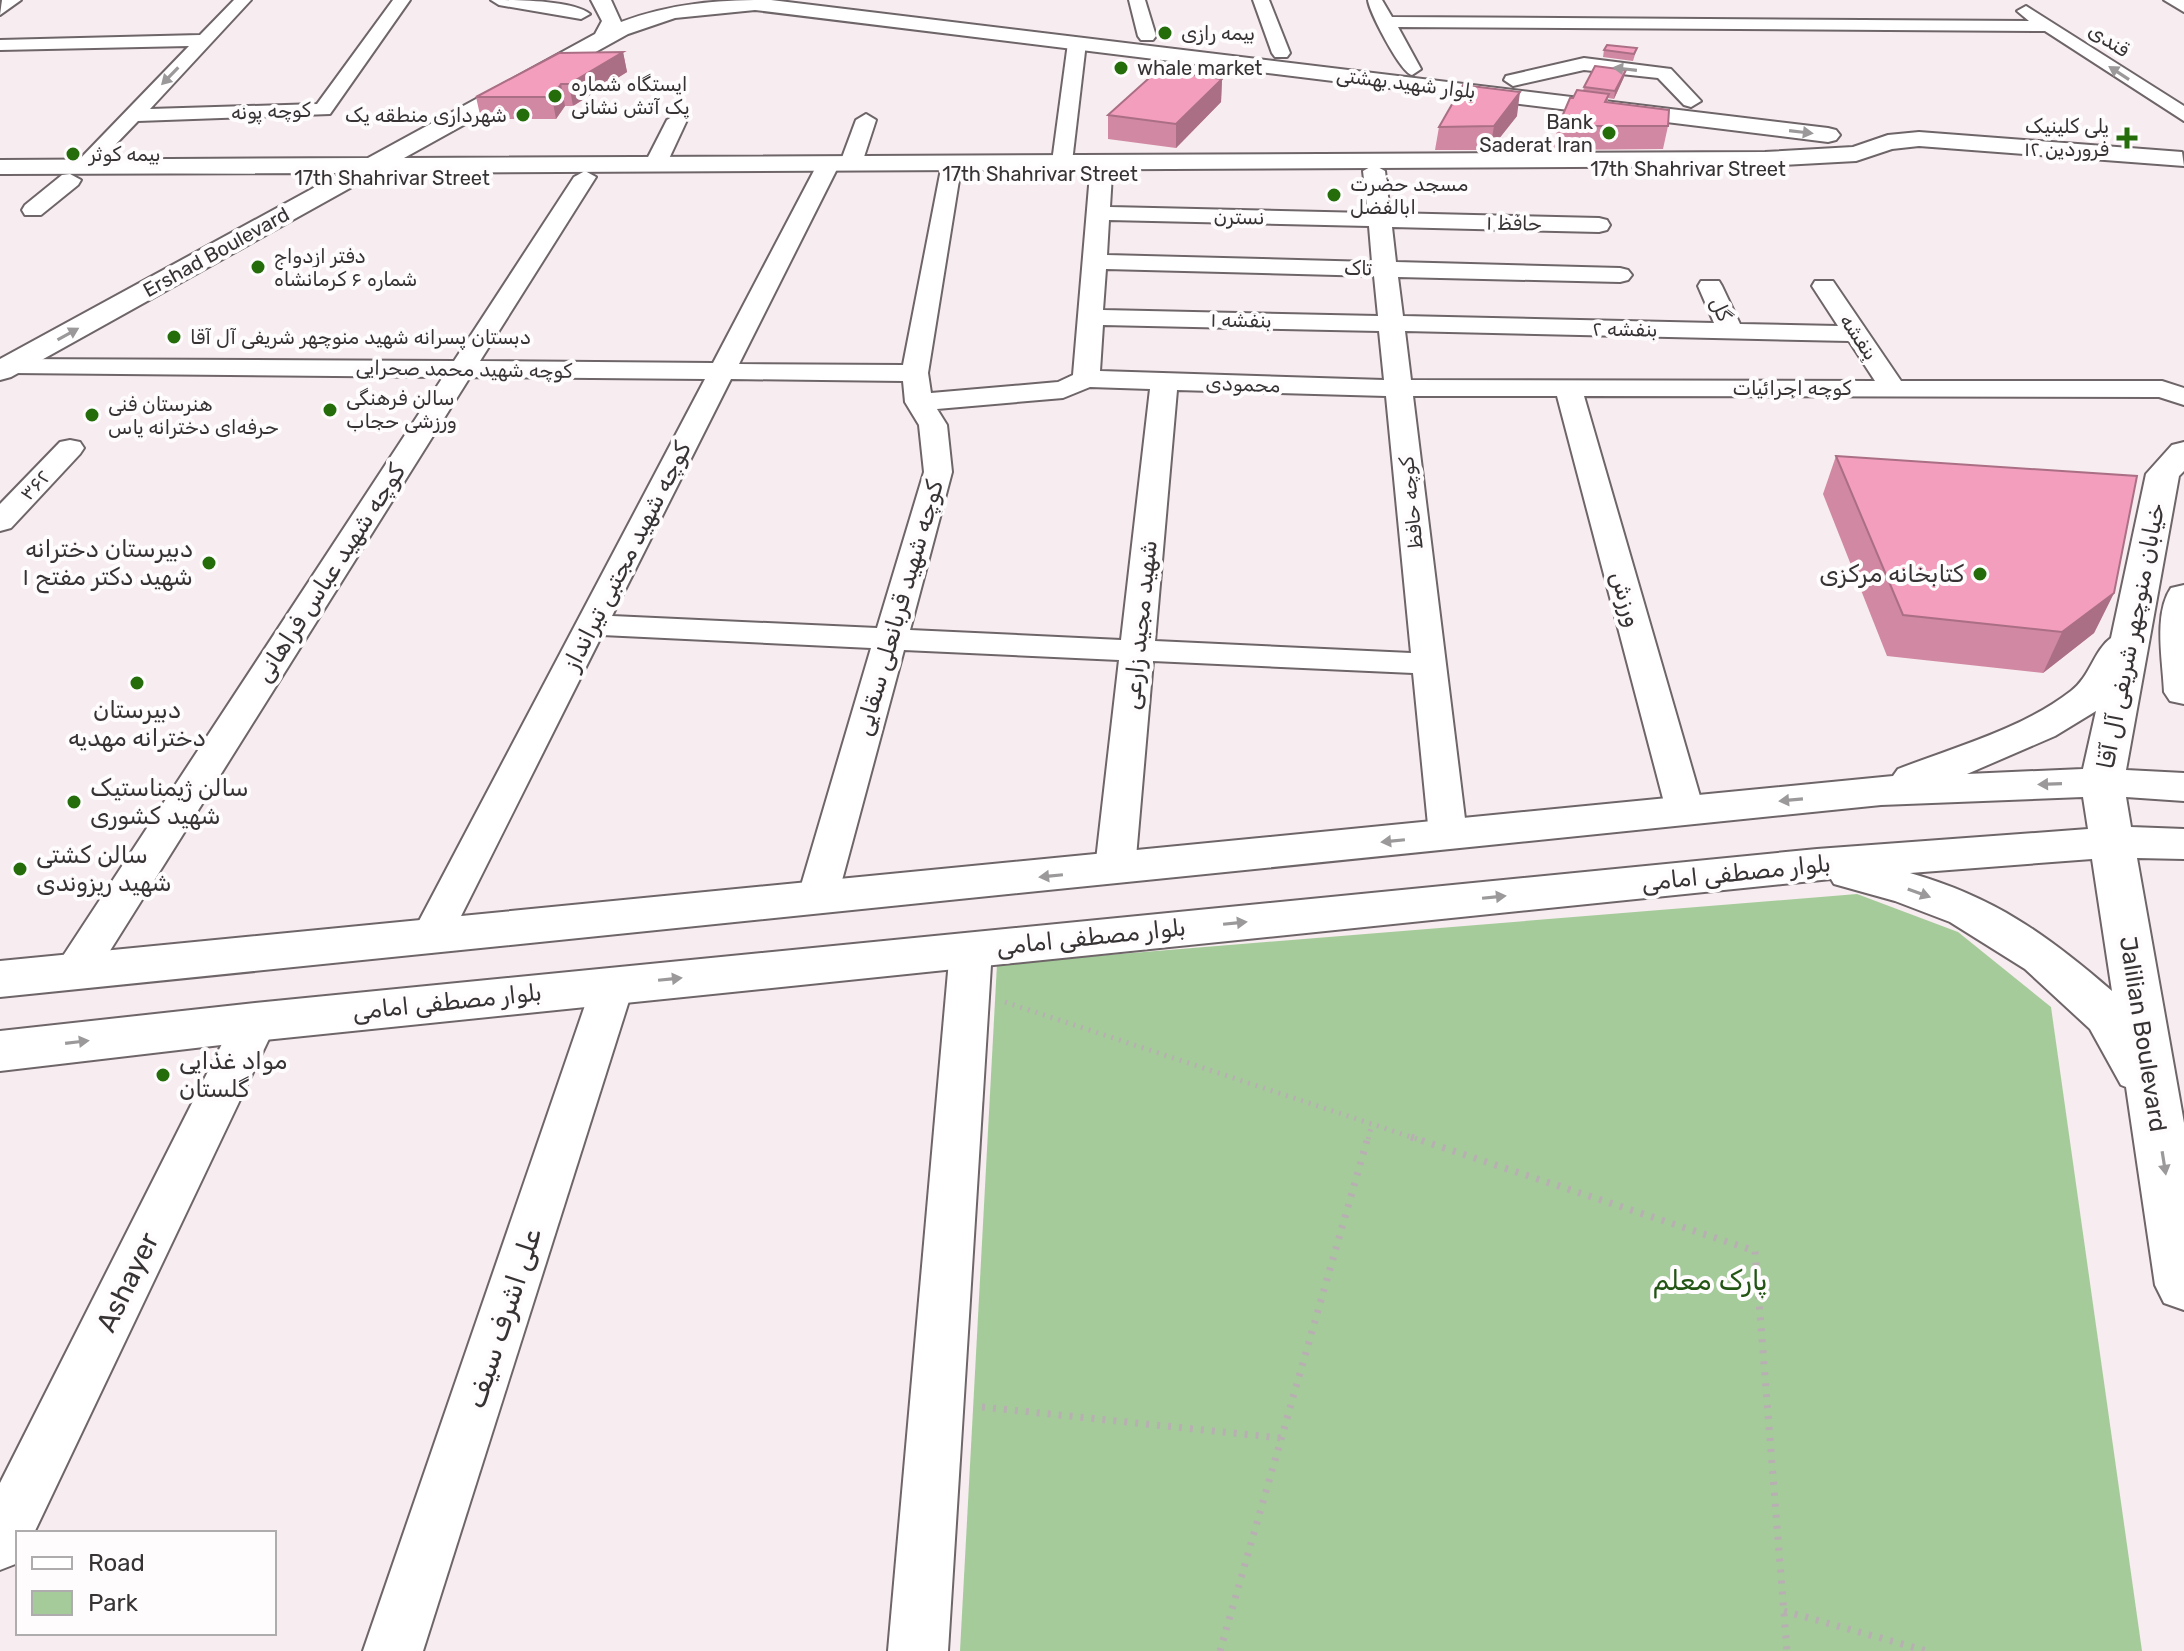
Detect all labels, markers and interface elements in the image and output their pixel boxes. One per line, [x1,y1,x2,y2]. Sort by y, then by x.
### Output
street label: قندی [2084,18,2134,62]
place label: بیمه رازی [1181,21,1255,45]
marker: بیمه رازی [1156,24,1174,42]
place label: whale market [1137,56,1263,80]
marker: whale market [1112,59,1130,77]
one-way arrow [1612,62,1637,75]
street label: بلوار شهید بهشتی [1335,63,1477,103]
one-way arrow [2108,66,2130,80]
one-way arrow [161,67,179,86]
place label: ایستگاه شماره یک آتش نشانی [571,72,690,119]
marker: ایستگاه شماره یک آتش نشانی [546,87,564,105]
street label: کوچه پونه [231,98,311,126]
place label: شهرداری منطقه یک [345,103,507,127]
marker: شهرداری منطقه یک [514,106,532,124]
place label: Bank Saderat Iran [1479,110,1594,157]
place label: پلی کلینیک ۱۲ فروردین [2024,114,2109,161]
marker: Bank Saderat Iran [1600,124,1618,142]
one-way arrow [1789,125,1814,138]
marker: پلی کلینیک ۱۲ فروردین [2116,127,2138,149]
place label: بیمه کوثر [88,142,161,166]
marker: بیمه کوثر [64,145,82,163]
street label: 17th Shahrivar Street [1590,157,1786,181]
street label: 17th Shahrivar Street [942,162,1138,186]
street label: 17th Shahrivar Street [294,166,490,190]
place label: مسجد حضرت ابالفضل [1350,172,1468,219]
marker: مسجد حضرت ابالفضل [1325,186,1343,204]
street label: Ershad Boulevard [139,202,293,302]
street label: نسترن [1213,205,1265,229]
street label: حافظ ۱ [1486,211,1542,235]
place label: دفتر ازدواج شماره ۶ کرمانشاه [274,244,417,291]
street label: تاک [1344,256,1372,280]
marker: دفتر ازدواج شماره ۶ کرمانشاه [249,258,267,276]
street label: گل [1705,293,1737,325]
street label: بنفشه ۱ [1210,307,1272,333]
street label: بنفشه [1835,309,1883,365]
street label: بنفشه ۲ [1592,316,1658,342]
place label: دبستان پسرانه شهید منوچهر شریفی آل آقا [190,325,531,351]
one-way arrow [57,327,80,340]
marker: دبستان پسرانه شهید منوچهر شریفی آل آقا [165,328,183,346]
street label: کوچه شهید محمد صحرایی [355,355,573,383]
street label: محمودی [1205,371,1281,397]
street label: کوچه اجرائیات [1733,376,1851,400]
place label: سالن فرهنگی ورزشی حجاب [346,386,457,433]
place label: هنرستان فنی حرفه‌ای دخترانه یاس [108,392,279,439]
marker: سالن فرهنگی ورزشی حجاب [321,401,339,419]
marker: هنرستان فنی حرفه‌ای دخترانه یاس [83,406,101,424]
street label: کوچه شهید مجتبی تیرانداز [556,437,697,677]
street label: کوچه حافظ [1394,455,1428,551]
street label: کوچه شهید عباس فراهانی [249,459,411,687]
street label: ۳۶۲ [15,465,55,505]
street label: کوچه شهید قربانعلی سقایی [849,477,949,739]
street label: خیابان منوچهر شریفی آل آقا [2091,501,2171,771]
place label: دبیرستان دخترانه شهید دکتر مفتح ۱ [22,535,193,594]
street label: شهید مجید زارعی [1117,539,1163,711]
marker: دبیرستان دخترانه شهید دکتر مفتح ۱ [200,554,218,572]
place label: کتابخانه مرکزی [1819,560,1964,588]
marker: کتابخانه مرکزی [1971,565,1989,583]
street label: ورزش [1605,568,1647,630]
marker: دبیرستان دخترانه مهدیه [128,674,146,692]
place label: دبیرستان دخترانه مهدیه [68,696,206,752]
place label: سالن ژیمناستیک شهید کشوری [90,774,249,830]
one-way arrow [2037,778,2062,791]
marker: سالن ژیمناستیک شهید کشوری [65,793,83,811]
one-way arrow [1778,793,1803,806]
one-way arrow [1380,834,1405,847]
place label: سالن کشتی شهید ریزوندی [36,841,172,897]
street label: بلوار مصطفی امامی [1640,849,1832,897]
marker: سالن کشتی شهید ریزوندی [11,860,29,878]
one-way arrow [1038,869,1063,882]
one-way arrow [1907,887,1931,900]
one-way arrow [1482,890,1507,903]
street label: بلوار مصطفی امامی [995,913,1187,961]
one-way arrow [1223,916,1248,929]
street label: Jalilian Boulevard [2114,934,2172,1134]
one-way arrow [658,973,683,986]
street label: بلوار مصطفی امامی [351,978,543,1026]
one-way arrow [65,1036,90,1049]
place label: مواد غذایی گلستان [179,1047,287,1103]
marker: مواد غذایی گلستان [154,1066,172,1084]
one-way arrow [2158,1151,2171,1176]
street label: علی اشرف سیف [459,1224,548,1412]
street label: Ashayer [89,1227,166,1337]
park label: پارک معلم [1653,1264,1767,1299]
legend [16,1531,276,1635]
text: Road [88,1549,145,1577]
text: Park [88,1589,139,1617]

